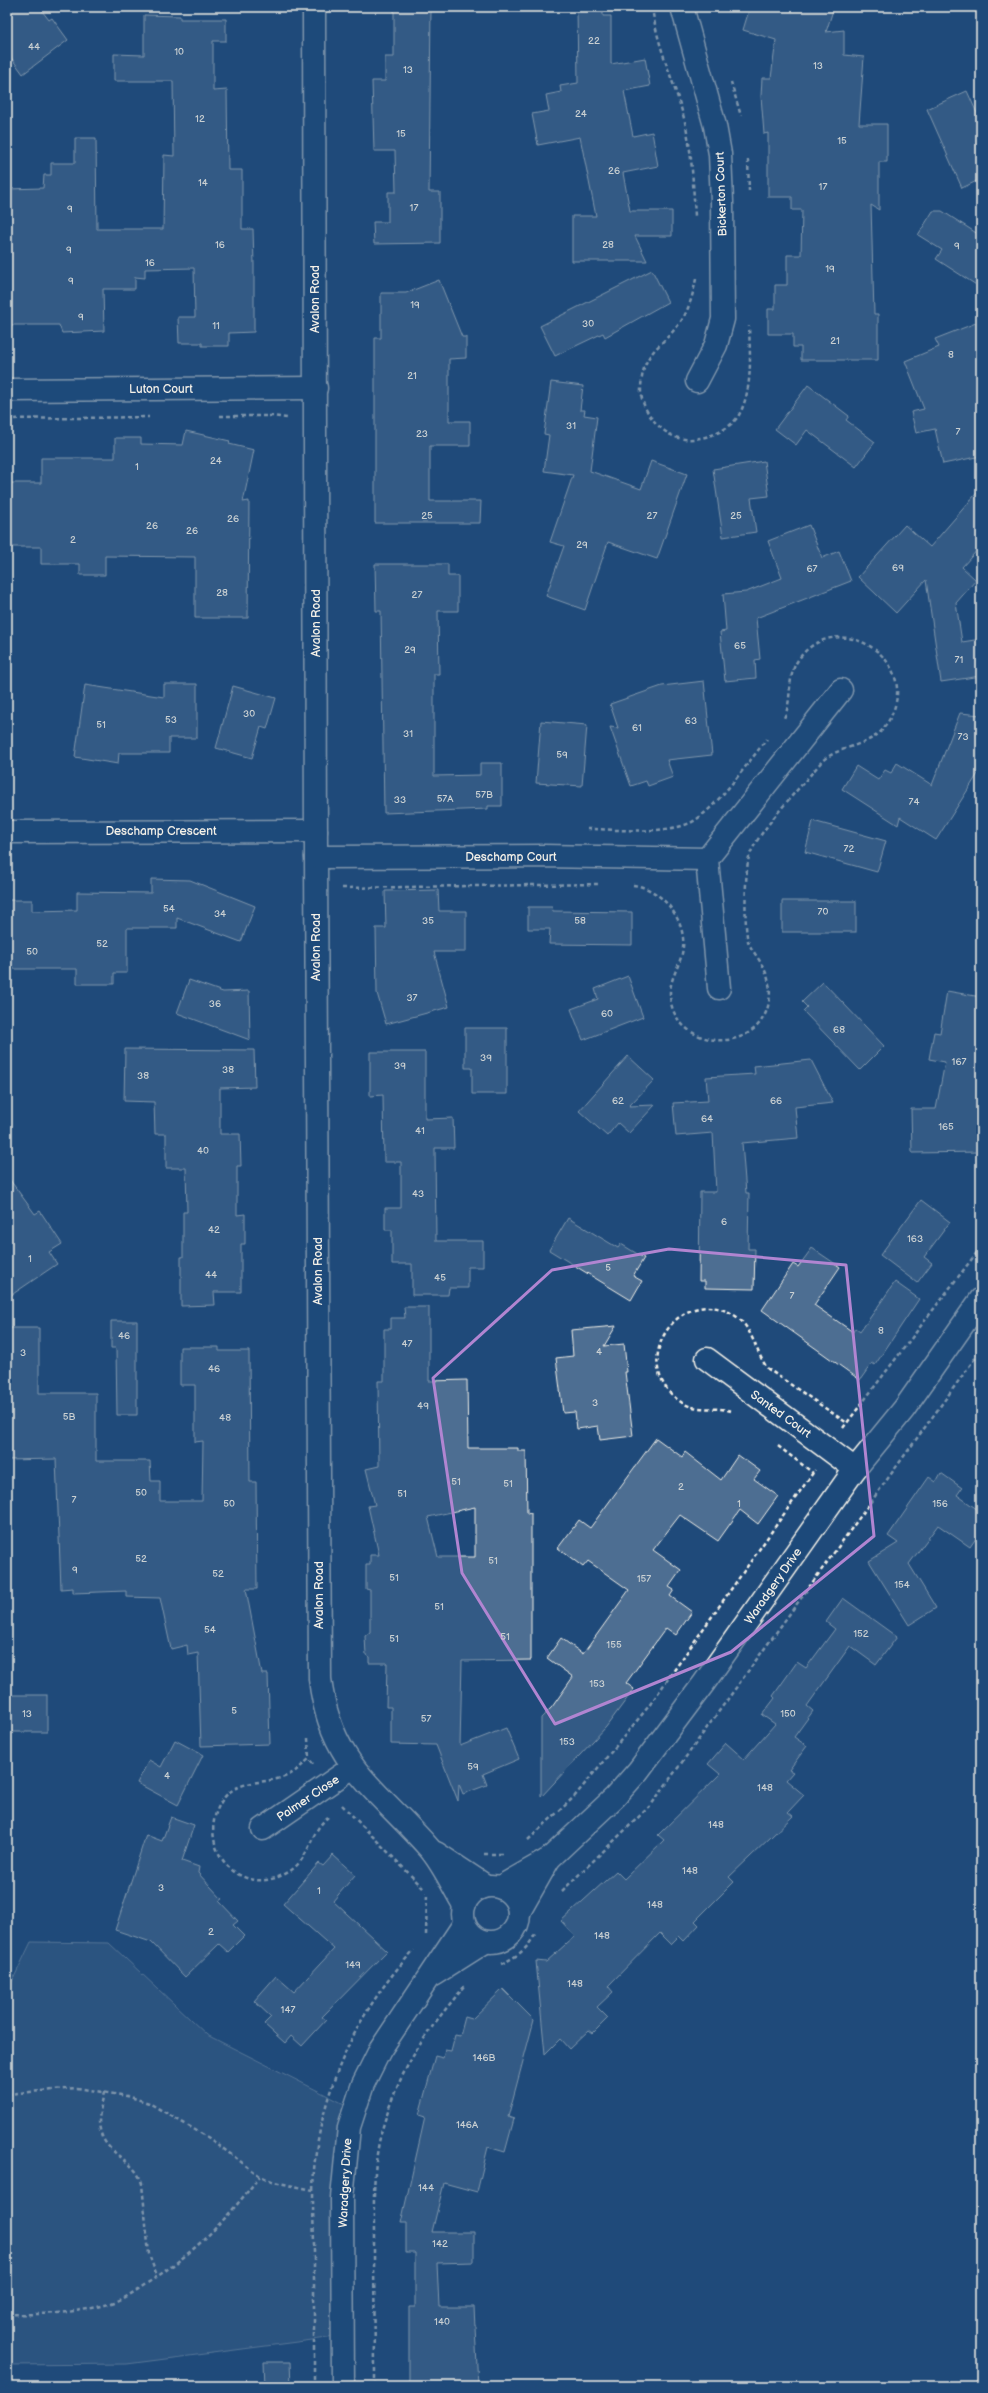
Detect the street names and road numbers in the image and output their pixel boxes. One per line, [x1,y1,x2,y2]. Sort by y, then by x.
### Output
street label: Bickerton Court [713,151,730,237]
street label: Avalon Road [308,265,323,333]
street label: Luton Court [129,382,193,397]
street label: Avalon Road [309,589,324,657]
street label: Deschamp Crescent [105,824,217,839]
street label: Deschamp Court [465,850,557,865]
street label: Avalon Road [309,913,324,981]
street label: Avalon Road [311,1237,326,1305]
street label: Santed Court [747,1387,814,1442]
street label: Waradgery Drive [741,1545,805,1627]
street label: Avalon Road [312,1561,327,1629]
street label: Palmer Close [274,1772,342,1825]
street label: Waradgery Drive [336,2138,355,2228]

